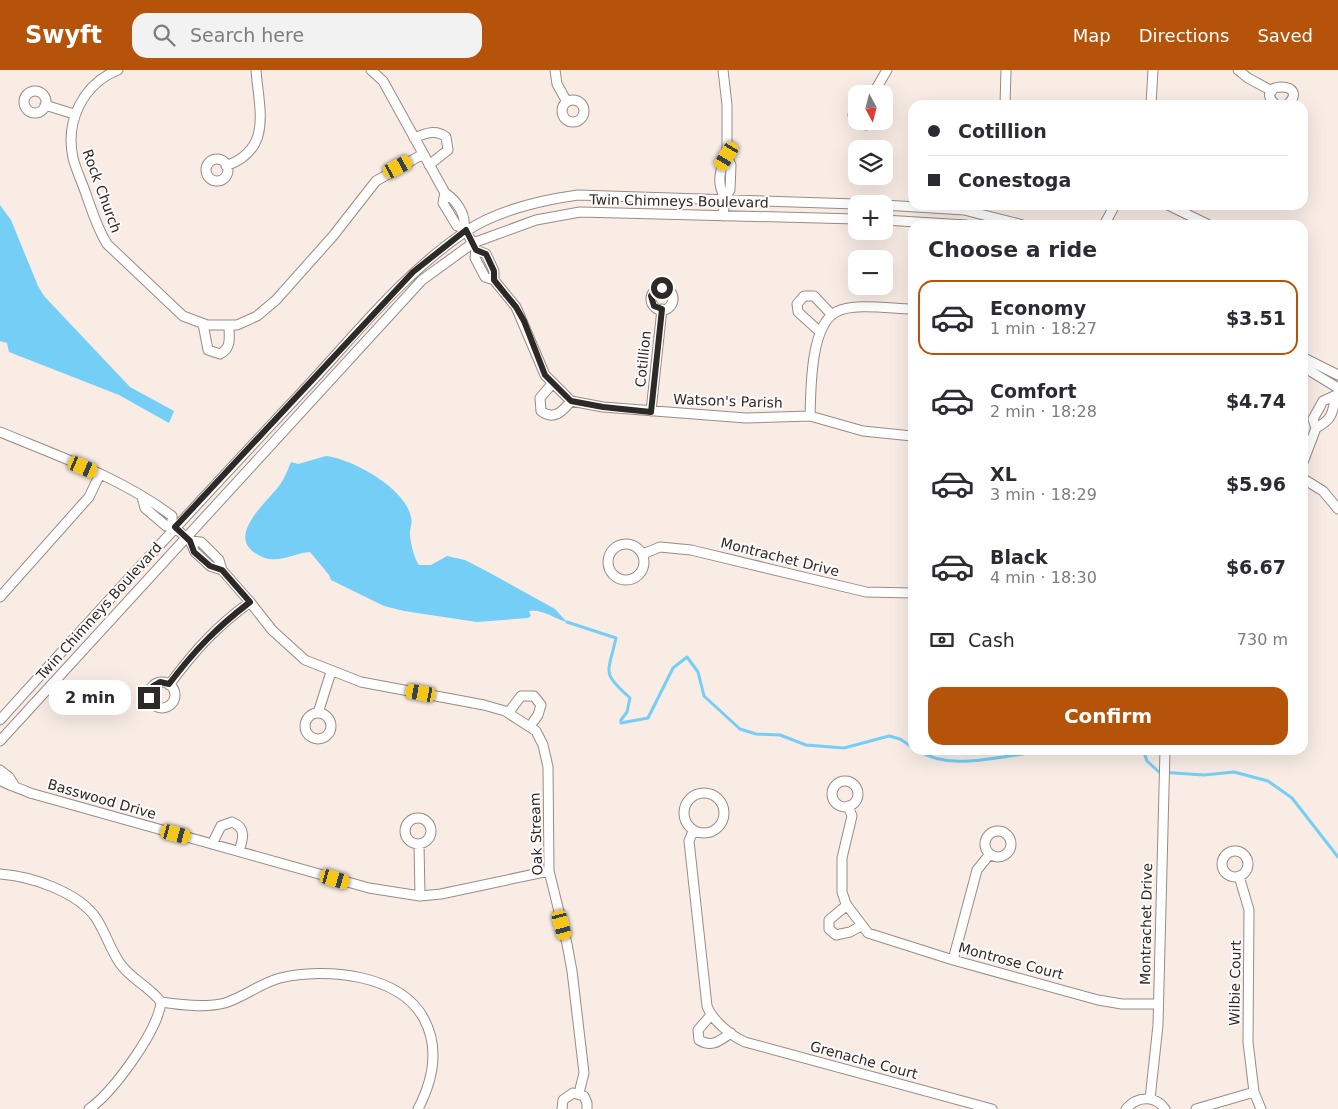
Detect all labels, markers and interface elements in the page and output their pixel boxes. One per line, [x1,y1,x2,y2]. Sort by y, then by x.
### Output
search box [132,13,482,58]
text: Swyft [25,21,102,49]
icon: search [150,21,178,49]
text: Search here [190,24,304,46]
text: Map [1073,25,1111,46]
text: Directions [1139,25,1229,46]
text: Saved [1257,25,1313,46]
north arrow [848,85,892,130]
map controls [848,85,893,295]
text: Cotillion [958,120,1047,142]
car [712,139,741,173]
button: layers [848,140,893,185]
street label: Rock Church [80,147,124,235]
car [381,153,414,181]
text: Conestoga [958,169,1071,191]
street label: Twin Chimneys Boulevard [588,191,769,211]
button: + [848,195,893,240]
text: Choose a ride [928,237,1097,262]
button: − [848,250,893,295]
route start [651,277,673,299]
icon: car [930,295,975,340]
text: Economy [990,297,1086,319]
text: $3.51 [1226,307,1286,329]
text: 1 min · 18:27 [990,319,1097,338]
street label: Cotillion [632,330,654,388]
icon: car [930,378,975,423]
text: Comfort [990,380,1077,402]
text: $4.74 [1226,390,1286,412]
street label: Watson's Parish [673,391,783,411]
text: 2 min · 18:28 [990,402,1097,421]
car [66,454,99,480]
icon: car [930,461,975,506]
text: XL [990,463,1017,485]
text: $5.96 [1226,473,1286,495]
text: 3 min · 18:29 [990,485,1097,504]
street label: Montrachet Drive [719,535,841,579]
street label: Twin Chimneys Boulevard [32,539,165,684]
icon: car [930,544,975,589]
text: Black [990,546,1048,568]
text: $6.67 [1226,556,1286,578]
text: 4 min · 18:30 [990,568,1097,587]
icon: cash [928,626,956,654]
text: Cash [968,629,1015,651]
text: 730 m [1237,630,1288,649]
callout: 2 min [49,680,132,716]
car [404,683,437,703]
route end [138,687,160,709]
button: Confirm [928,687,1288,745]
text: 2 min [65,688,115,707]
street label: Basswood Drive [46,776,158,822]
street label: Oak Stream [527,792,545,876]
car [159,823,192,845]
street label: Montrachet Drive [1137,863,1155,985]
car [318,868,351,890]
car [550,909,573,941]
street label: Montrose Court [957,939,1066,983]
street label: Wilbie Court [1226,940,1244,1026]
street label: Grenache Court [809,1038,920,1082]

